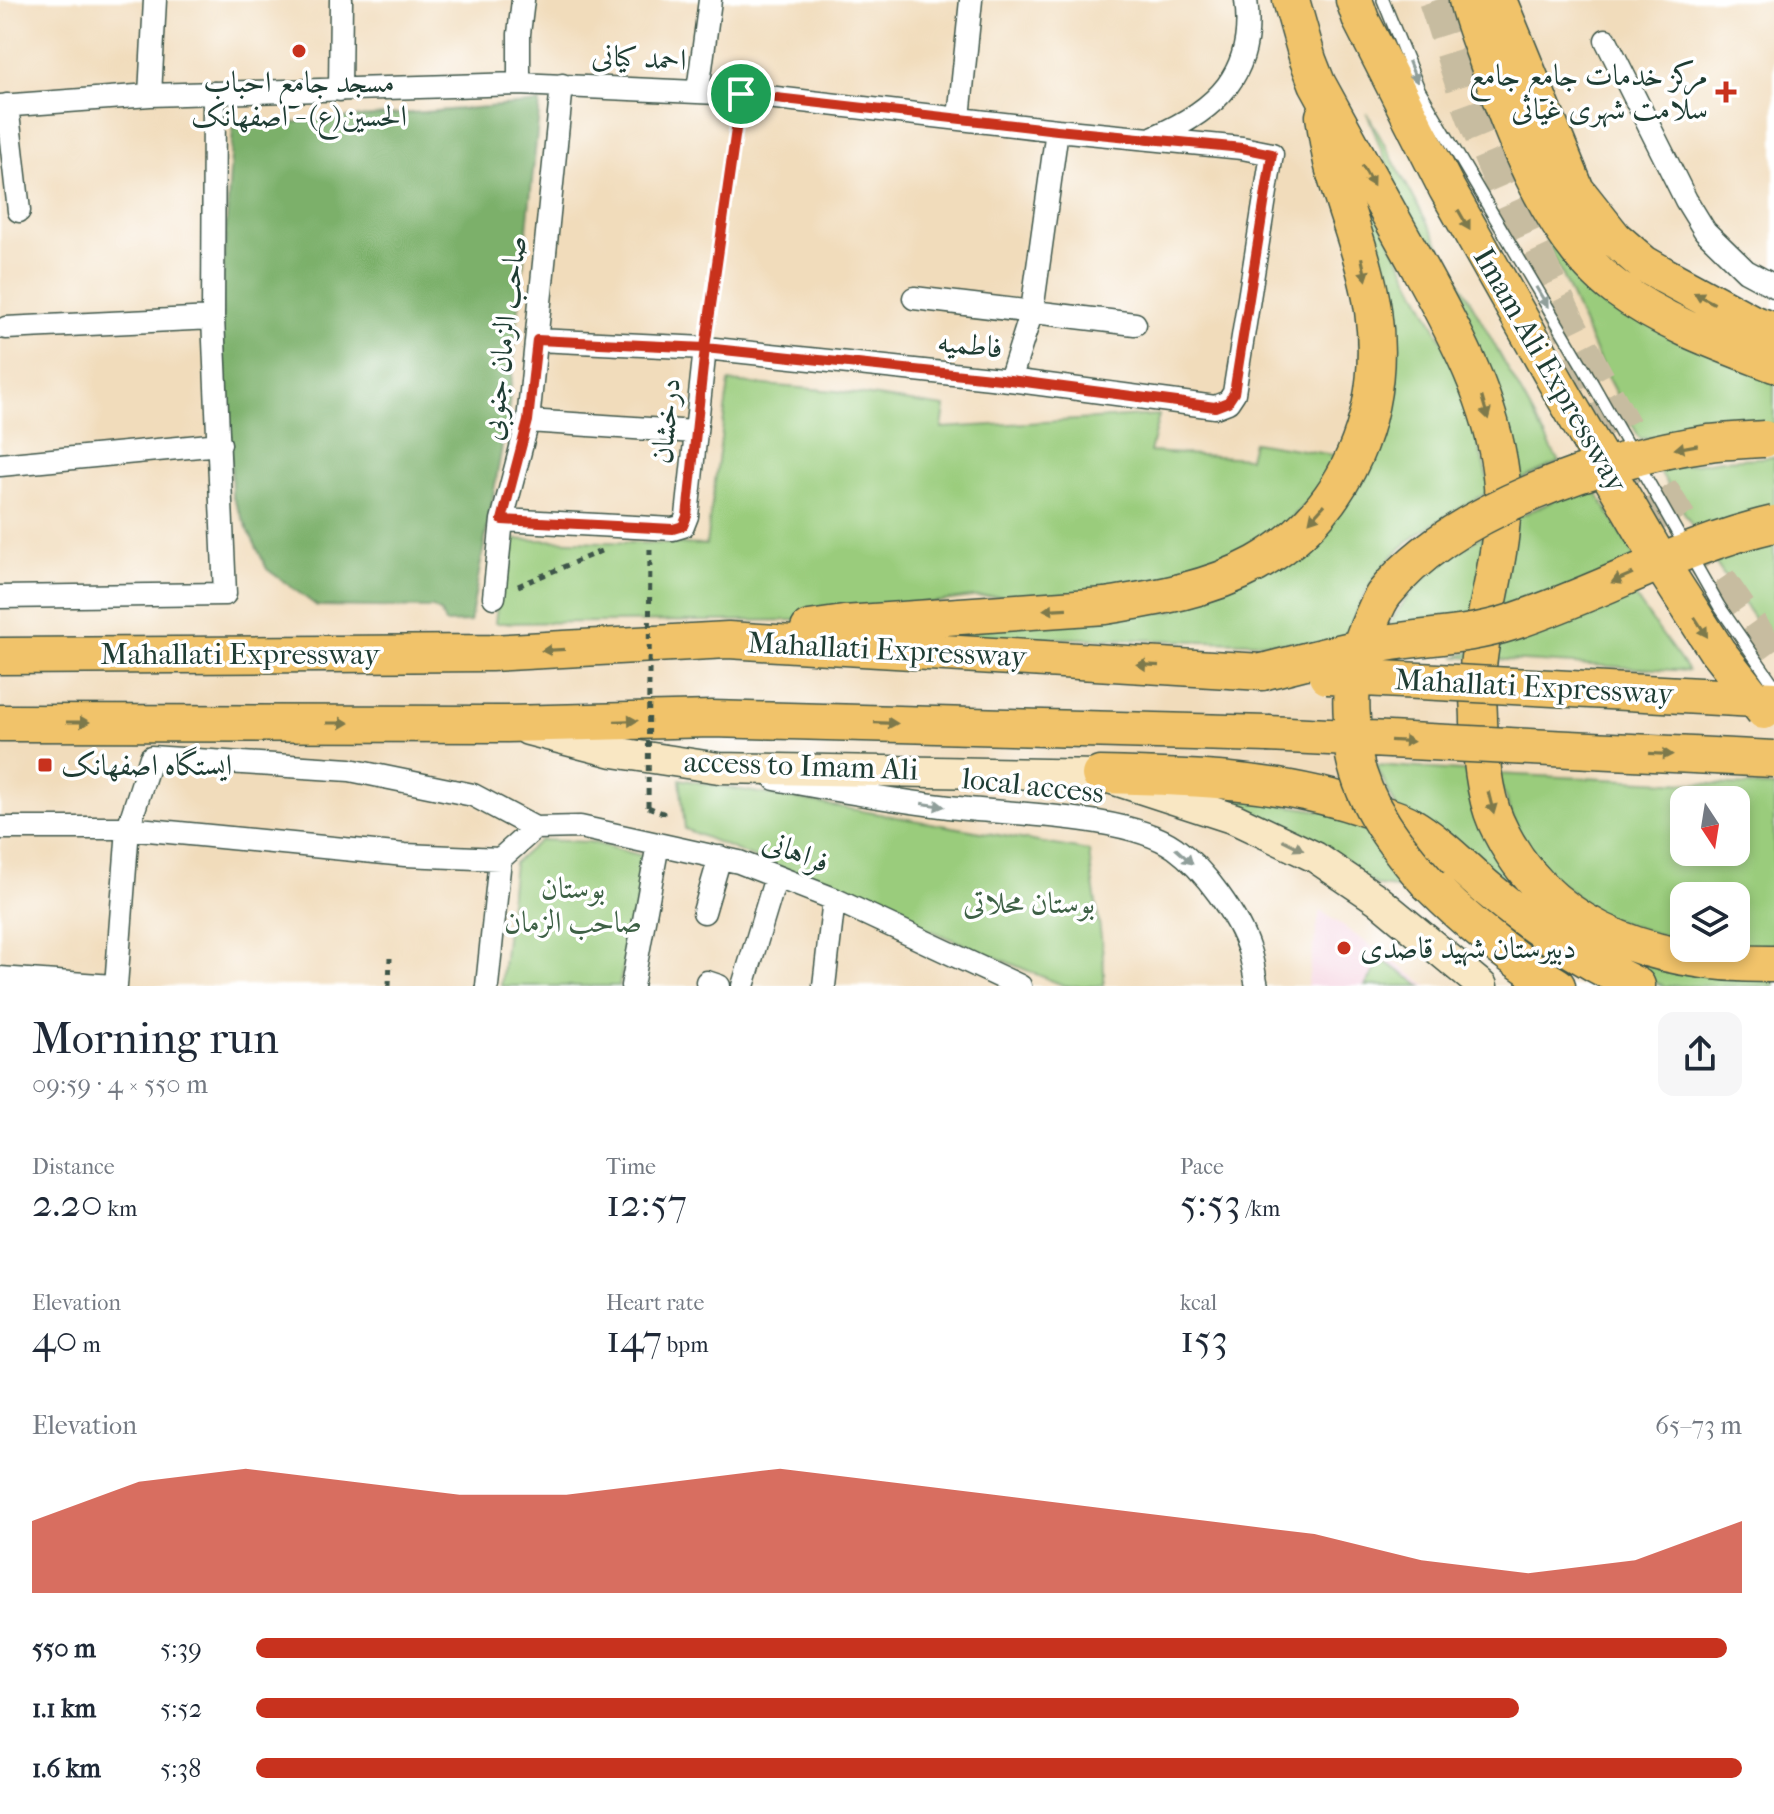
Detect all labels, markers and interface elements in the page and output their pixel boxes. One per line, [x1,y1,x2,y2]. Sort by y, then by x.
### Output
street label: احمد کیانی [591,38,687,78]
marker: مسجد جامع احباب الحسین(ع) - اصفهانک [290,42,308,60]
place label: مرکز خدمات جامع جامع سلامت شهری غیاثی [1469,58,1708,128]
pin [707,60,775,128]
one-way arrow [1406,60,1419,84]
place label: مسجد جامع احباب الحسین(ع) - اصفهانک [191,65,407,141]
icon: arrive [719,72,763,116]
marker: مرکز خدمات جامع جامع سلامت شهری غیاثی [1715,81,1737,103]
one-way arrow [1362,165,1375,188]
one-way arrow [1457,209,1471,231]
street label: صاحب الزمان جنوبی [474,234,537,443]
street label: Imam Ali Expressway [1466,242,1635,499]
one-way arrow [1358,257,1371,282]
one-way arrow [1535,286,1549,308]
one-way arrow [1692,291,1715,304]
street label: فاطمیه [936,324,1004,366]
street label: درخشان [644,376,688,466]
one-way arrow [1479,397,1492,421]
one-way arrow [1673,442,1698,454]
one-way arrow [1309,504,1327,523]
one-way arrow [1610,571,1633,585]
one-way arrow [1042,603,1067,616]
one-way arrow [1694,616,1708,638]
street label: Mahallati Expressway [747,625,1028,675]
street label: Mahallati Expressway [100,637,381,672]
one-way arrow [540,644,565,657]
one-way arrow [1135,658,1160,671]
street label: Mahallati Expressway [1394,662,1675,712]
one-way arrow [614,715,639,727]
one-way arrow [66,716,91,728]
one-way arrow [326,717,351,729]
one-way arrow [874,717,899,730]
one-way arrow [1390,735,1415,748]
street label: access to Imam Ali [683,744,919,788]
place label: ایستگاه اصفهانک [61,746,232,783]
one-way arrow [1649,747,1674,760]
marker: ایستگاه اصفهانک [36,756,54,774]
street label: local access [959,761,1106,811]
north arrow [1670,786,1750,866]
map controls [1670,786,1750,962]
one-way arrow [1486,791,1498,816]
one-way arrow [921,799,946,812]
street label: فراهانی [758,823,834,881]
one-way arrow [1282,839,1305,852]
one-way arrow [1175,847,1194,865]
park label: بوستان صاحب الزمان [504,871,642,941]
button: layers [1670,882,1750,962]
park label: بوستان محلاتی [963,886,1095,922]
place label: دبیرستان شهید قاصدی [1360,931,1576,967]
marker: دبیرستان شهید قاصدی [1335,939,1353,957]
button: share [1658,1012,1742,1096]
text: Morning run [32,1013,279,1064]
text: 09:59 · 4 × 550 m [32,1069,208,1100]
text: Distance [32,1154,115,1180]
text: Time [606,1154,656,1180]
text: Pace [1180,1154,1224,1180]
text: 2.20 [32,1180,103,1226]
text: 12:57 [606,1180,687,1226]
text: 5:53 [1180,1180,1241,1226]
text: km [103,1196,137,1222]
text: /km [1241,1196,1280,1222]
text: Elevation [32,1290,121,1316]
text: Heart rate [606,1290,705,1316]
text: kcal [1180,1290,1217,1316]
text: 40 [32,1316,78,1362]
text: 147 [606,1316,662,1362]
text: 153 [1180,1316,1228,1362]
text: m [78,1332,101,1358]
text: bpm [662,1332,708,1358]
text: Elevation [32,1410,137,1441]
text: 65–73 m [1655,1410,1742,1441]
text: 550 m [32,1633,96,1664]
text: 5:39 [160,1633,202,1664]
text: 1.1 km [32,1693,96,1724]
text: 5:52 [160,1693,202,1724]
text: 1.6 km [32,1753,101,1784]
text: 5:38 [160,1753,201,1784]

